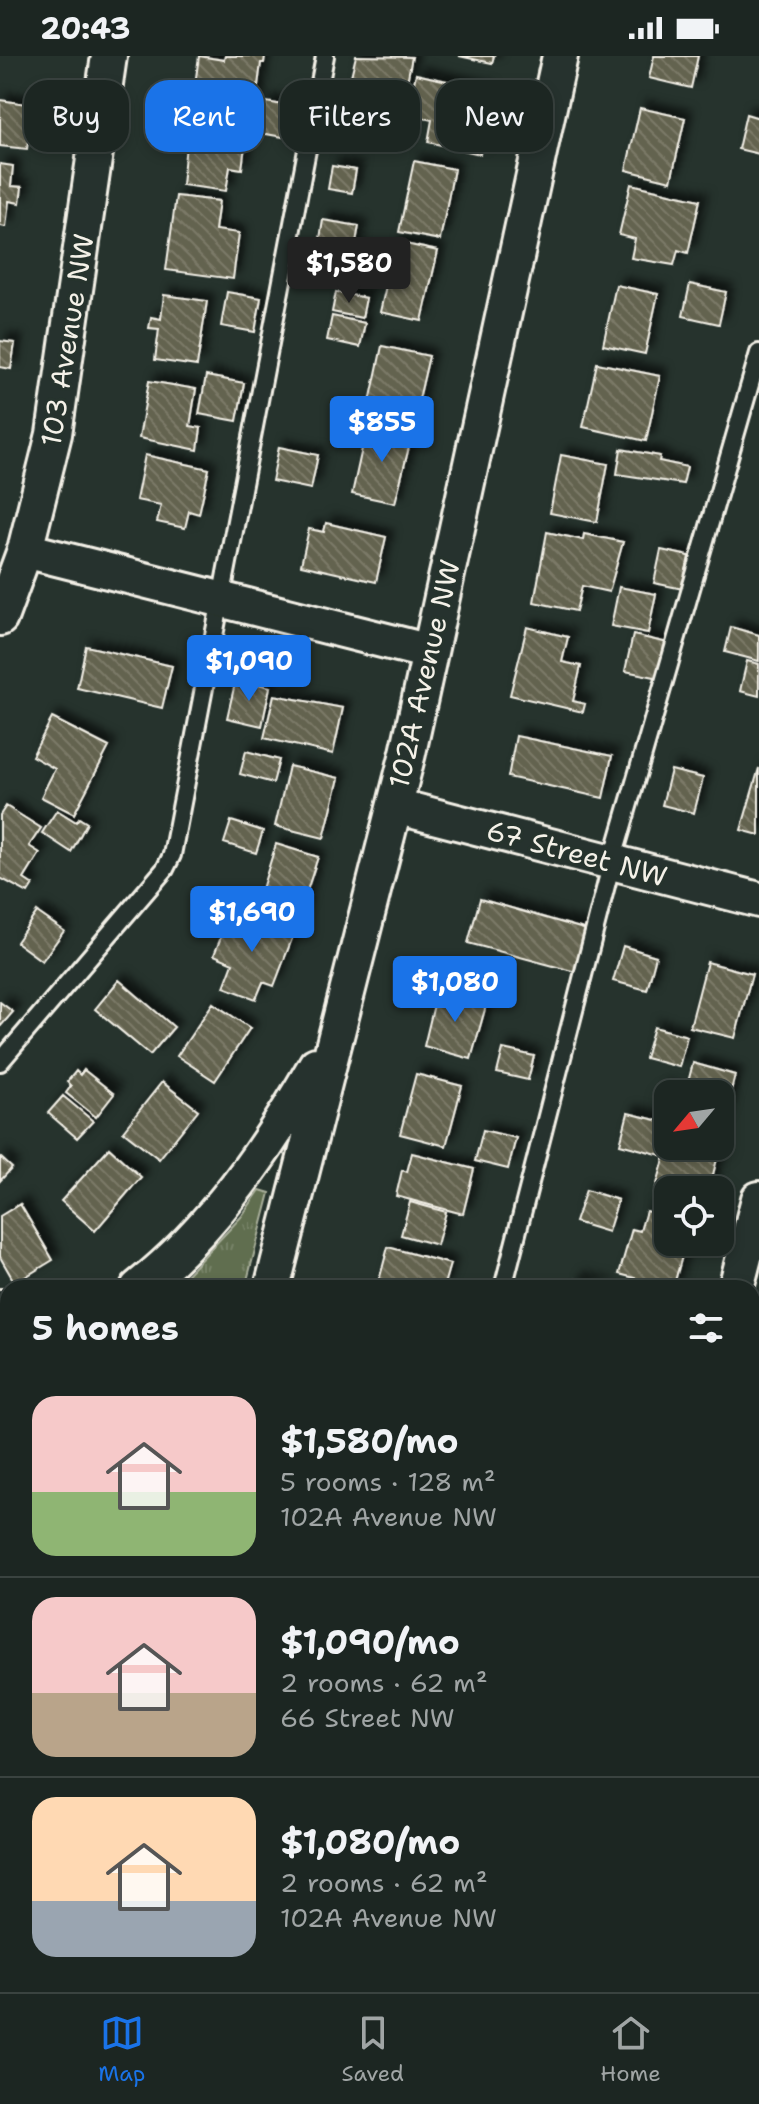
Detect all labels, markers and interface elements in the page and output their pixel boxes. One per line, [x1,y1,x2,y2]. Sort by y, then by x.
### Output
text: 20:43 [40,8,130,49]
chip: Buy [24,80,129,152]
chip: Rent [145,80,264,152]
chip: Filters [280,80,420,152]
chip: New [436,80,553,152]
street label: 103 Avenue NW [31,231,103,449]
pin: $1,580 [284,237,414,305]
text: $1,580 [305,245,393,280]
pin: $855 [335,396,429,464]
text: $855 [348,404,416,439]
street label: 102A Avenue NW [379,556,469,792]
pin: $1,090 [184,635,314,703]
text: $1,090 [205,643,293,678]
street label: 67 Street NW [482,811,672,895]
pin: $1,690 [187,886,317,954]
text: $1,690 [208,894,296,929]
pin: $1,080 [390,956,520,1024]
text: $1,080 [411,964,499,999]
north arrow [654,1080,734,1160]
map controls [654,1080,734,1256]
button: locate [654,1176,734,1256]
text: 5 homes [32,1305,179,1351]
icon: filters [684,1306,728,1350]
text: $1,580/mo [280,1418,459,1464]
icon: home [96,1428,192,1524]
text: 5 rooms · 128 m² [280,1464,496,1499]
text: 102A Avenue NW [280,1499,497,1534]
text: $1,090/mo [280,1619,460,1665]
icon: home [96,1629,192,1725]
text: 2 rooms · 62 m² [280,1665,488,1700]
text: 66 Street NW [280,1700,455,1735]
text: $1,080/mo [280,1819,460,1865]
icon: home [96,1829,192,1925]
text: 2 rooms · 62 m² [280,1865,488,1900]
text: 102A Avenue NW [280,1900,497,1935]
tab: Map [98,2011,145,2088]
tab: Saved [342,2011,404,2088]
tab: Home [600,2011,661,2088]

